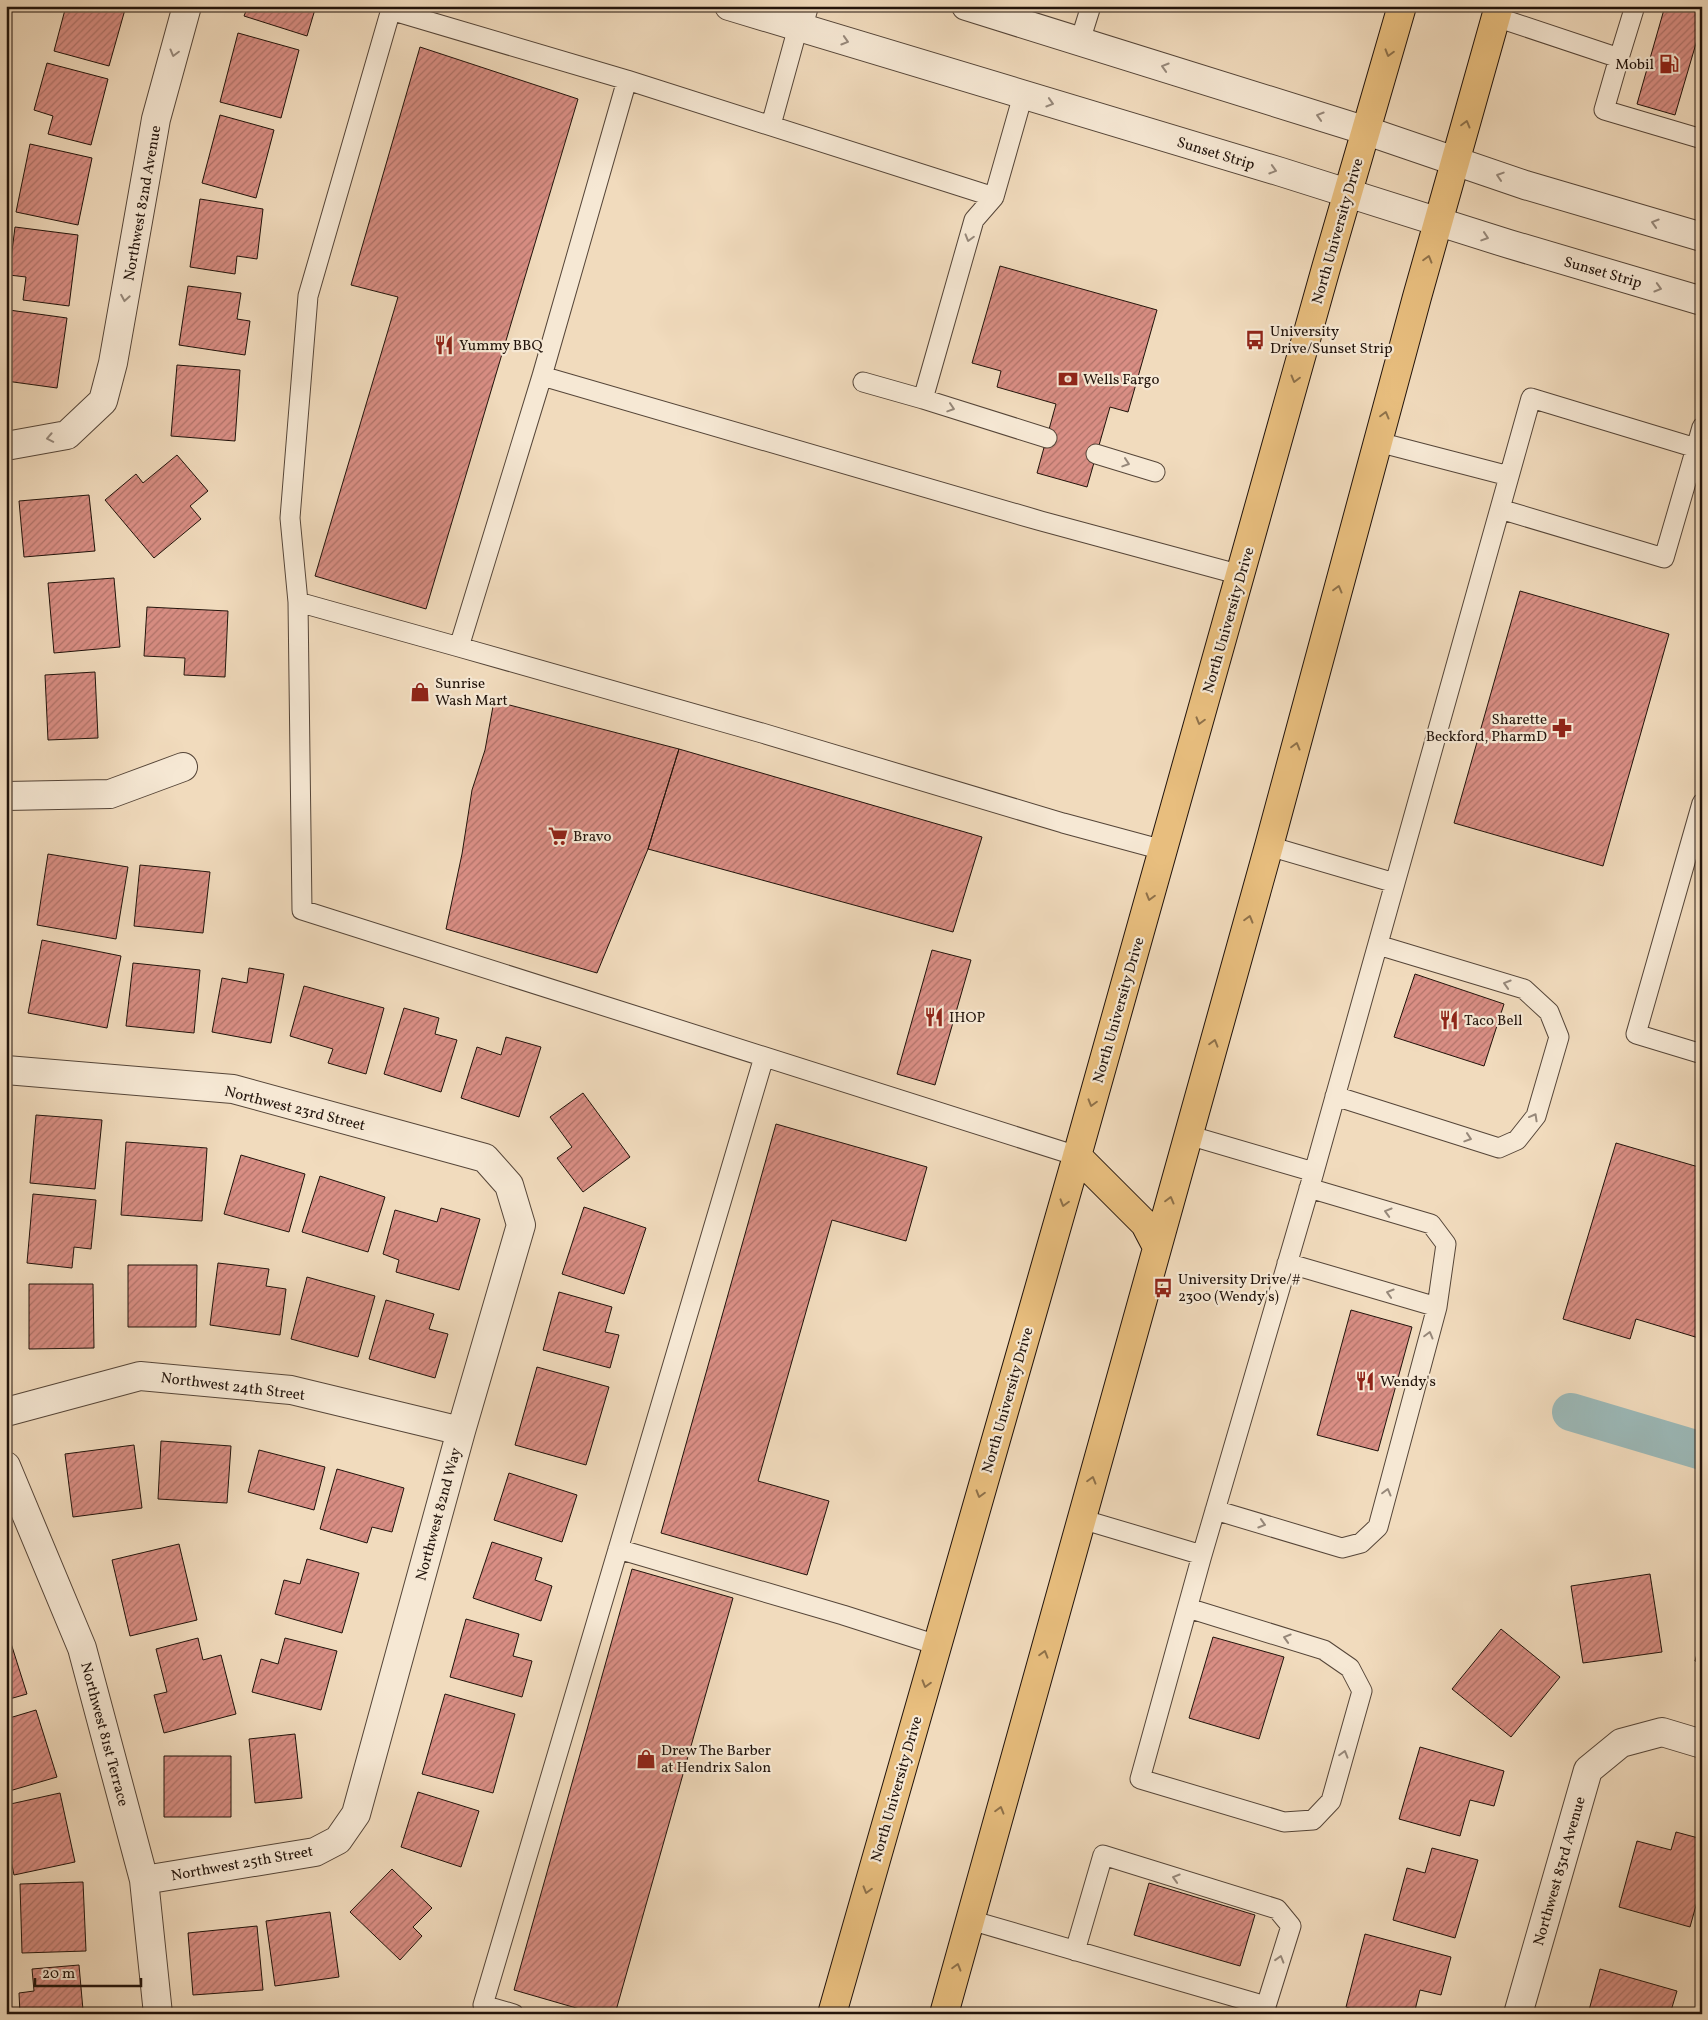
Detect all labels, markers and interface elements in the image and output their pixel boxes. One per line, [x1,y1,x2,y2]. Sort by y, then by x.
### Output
one-way arrow [840,36,848,46]
one-way arrow [1384,48,1394,57]
one-way arrow [169,49,180,58]
fuel station icon: Mobil [1658,53,1680,75]
place label: Mobil [1615,55,1654,76]
one-way arrow [1161,63,1170,73]
one-way arrow [1046,98,1054,108]
one-way arrow [1316,112,1325,122]
one-way arrow [1460,119,1471,128]
street label: Northwest 82nd Avenue [119,124,167,283]
street label: Sunset Strip [1174,133,1257,176]
street label: North University Drive [1308,156,1369,307]
one-way arrow [1269,164,1277,174]
one-way arrow [1496,172,1504,182]
one-way arrow [1651,219,1660,229]
one-way arrow [1481,231,1489,241]
one-way arrow [965,233,975,241]
street label: Sunset Strip [1561,252,1644,295]
one-way arrow [1423,255,1433,263]
one-way arrow [1653,283,1661,293]
one-way arrow [120,294,130,303]
place label: University Drive/Sunset Strip [1270,322,1393,360]
bus stop icon: University Drive/Sunset Strip [1244,329,1266,351]
restaurant icon: Yummy BBQ [433,334,455,356]
place label: Yummy BBQ [459,336,543,357]
bank icon: Wells Fargo [1057,368,1079,390]
place label: Wells Fargo [1083,370,1159,391]
one-way arrow [1290,375,1301,384]
one-way arrow [946,403,954,413]
one-way arrow [1380,412,1390,420]
one-way arrow [46,432,55,442]
one-way arrow [1121,457,1129,467]
street label: North University Drive [1199,545,1260,696]
one-way arrow [1333,586,1343,594]
place label: Sunrise Wash Mart [435,674,508,712]
shop icon: Sunrise Wash Mart [409,681,431,703]
place label: Sharette Beckford, PharmD [1426,710,1547,748]
one-way arrow [1195,717,1205,725]
pharmacy icon: Sharette Beckford, PharmD [1551,717,1573,739]
one-way arrow [1290,742,1301,750]
supermarket icon: Bravo [547,825,569,847]
place label: Bravo [573,827,611,848]
one-way arrow [1146,892,1156,900]
one-way arrow [1243,915,1253,924]
street label: North University Drive [1089,935,1150,1086]
one-way arrow [1503,980,1512,990]
restaurant icon: IHOP [923,1006,945,1028]
place label: IHOP [949,1008,986,1029]
restaurant icon: Taco Bell [1438,1009,1460,1031]
place label: Taco Bell [1464,1011,1522,1032]
one-way arrow [1208,1039,1218,1048]
street label: Northwest 23rd Street [222,1082,367,1137]
one-way arrow [1087,1099,1097,1107]
one-way arrow [1528,1113,1538,1122]
one-way arrow [1463,1132,1471,1142]
one-way arrow [1165,1196,1175,1204]
one-way arrow [1059,1198,1069,1206]
one-way arrow [1385,1207,1393,1217]
place label: University Drive/# 2300 (Wendy's) [1178,1270,1301,1308]
bus stop icon: University Drive/# 2300 (Wendy's) [1152,1277,1174,1299]
one-way arrow [1387,1289,1395,1299]
street label: North University Drive [978,1325,1039,1476]
one-way arrow [1424,1332,1434,1340]
street label: Northwest 24th Street [159,1368,306,1407]
restaurant icon: Wendy's [1354,1370,1376,1392]
place label: Wendy's [1380,1372,1436,1393]
street label: Northwest 82nd Way [412,1445,467,1583]
one-way arrow [1086,1476,1097,1485]
one-way arrow [976,1489,986,1497]
one-way arrow [1382,1489,1392,1497]
one-way arrow [1257,1518,1266,1528]
one-way arrow [1283,1634,1291,1644]
one-way arrow [1038,1650,1048,1658]
street label: Northwest 81st Terrace [74,1660,133,1809]
one-way arrow [921,1679,932,1688]
street label: North University Drive [867,1714,928,1865]
place label: Drew The Barber at Hendrix Salon [661,1741,771,1779]
shop icon: Drew The Barber at Hendrix Salon [635,1748,657,1770]
one-way arrow [1338,1749,1349,1758]
street label: Northwest 83rd Avenue [1529,1794,1592,1949]
one-way arrow [995,1807,1005,1815]
street label: Northwest 25th Street [170,1842,315,1887]
one-way arrow [1172,1873,1181,1883]
one-way arrow [862,1886,873,1895]
scale bar [35,1955,141,1987]
one-way arrow [1275,1956,1285,1964]
one-way arrow [951,1963,961,1971]
text: 20 m [42,1964,75,1985]

